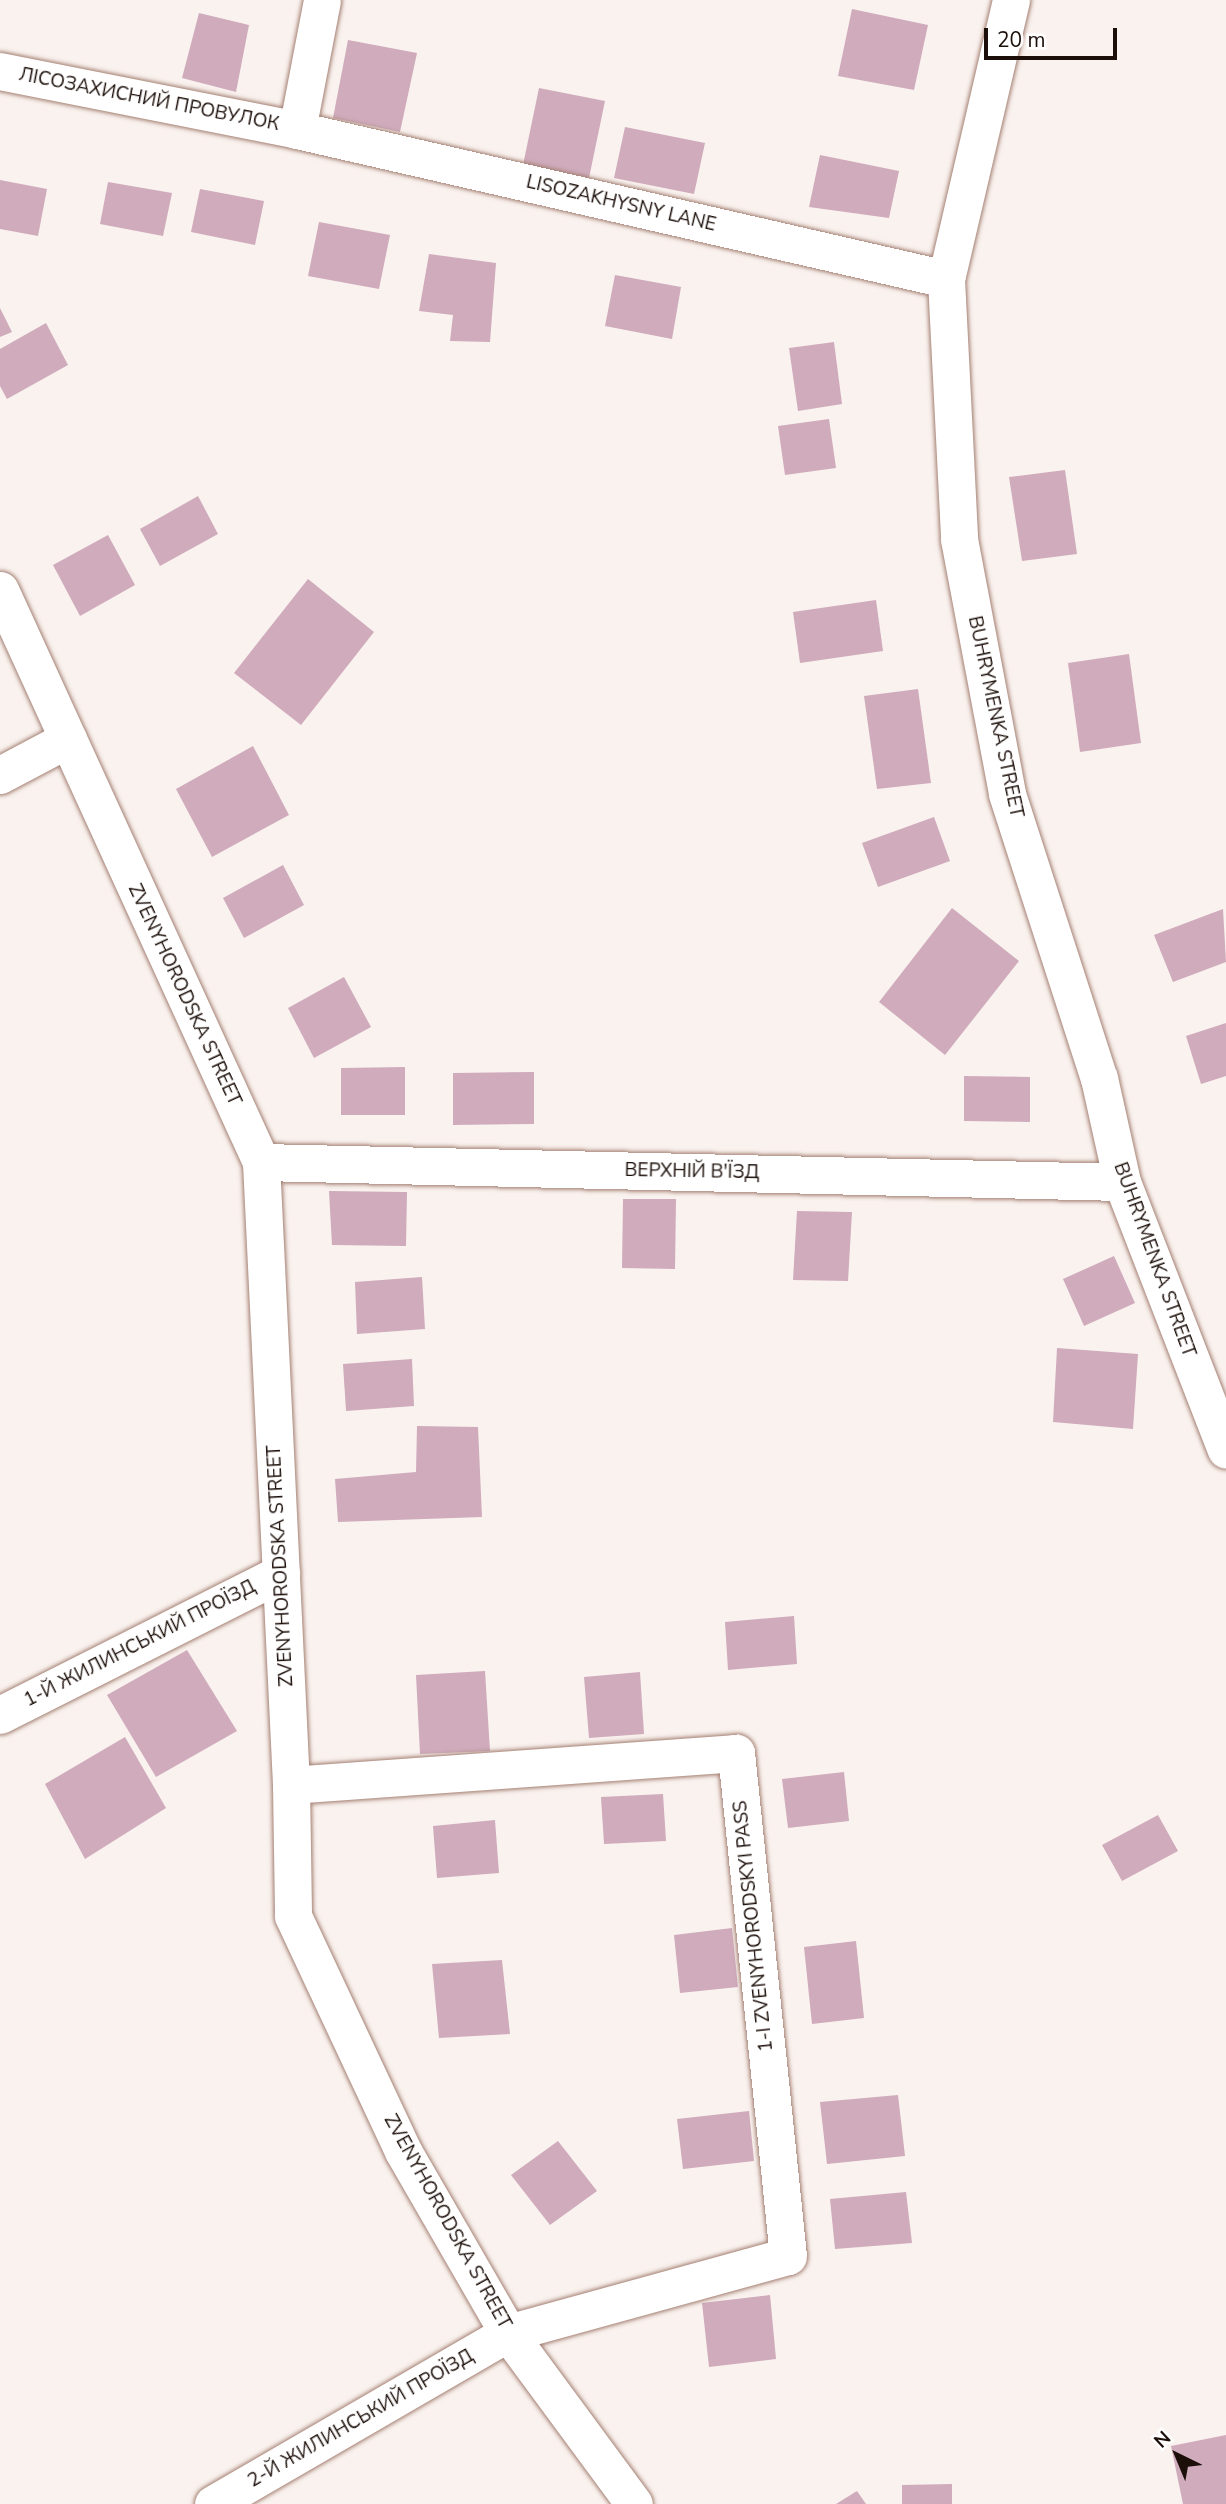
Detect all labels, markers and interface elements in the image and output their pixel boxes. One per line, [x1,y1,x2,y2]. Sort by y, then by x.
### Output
scale bar [988,14,1121,58]
text: 20 m [997,26,1046,54]
street label: ЛІСОЗАХИСНИЙ ПРОВУЛОК [17,64,281,136]
street label: LISOZAKHYSNY LANE [524,171,718,237]
street label: BUHRYMENKA STREET [962,614,1028,820]
street label: ZVENYHORODSKA STREET [123,881,245,1109]
street label: ВЕРХНІЙ В'ЇЗД [624,1159,760,1185]
street label: BUHRYMENKA STREET [1108,1159,1200,1361]
street label: ZVENYHORODSKA STREET [263,1445,299,1687]
street label: 1-Й ЖИЛИНСЬКИЙ ПРОЇЗД [21,1576,259,1712]
street label: 1-I ZVENYHORODSKYI PASS [729,1799,779,2053]
street label: ZVENYHORODSKA STREET [378,2111,516,2333]
street label: 2-Й ЖИЛИНСЬКИЙ ПРОЇЗД [244,2345,478,2493]
north arrow [1142,2420,1212,2490]
text: N [1149,2425,1177,2454]

